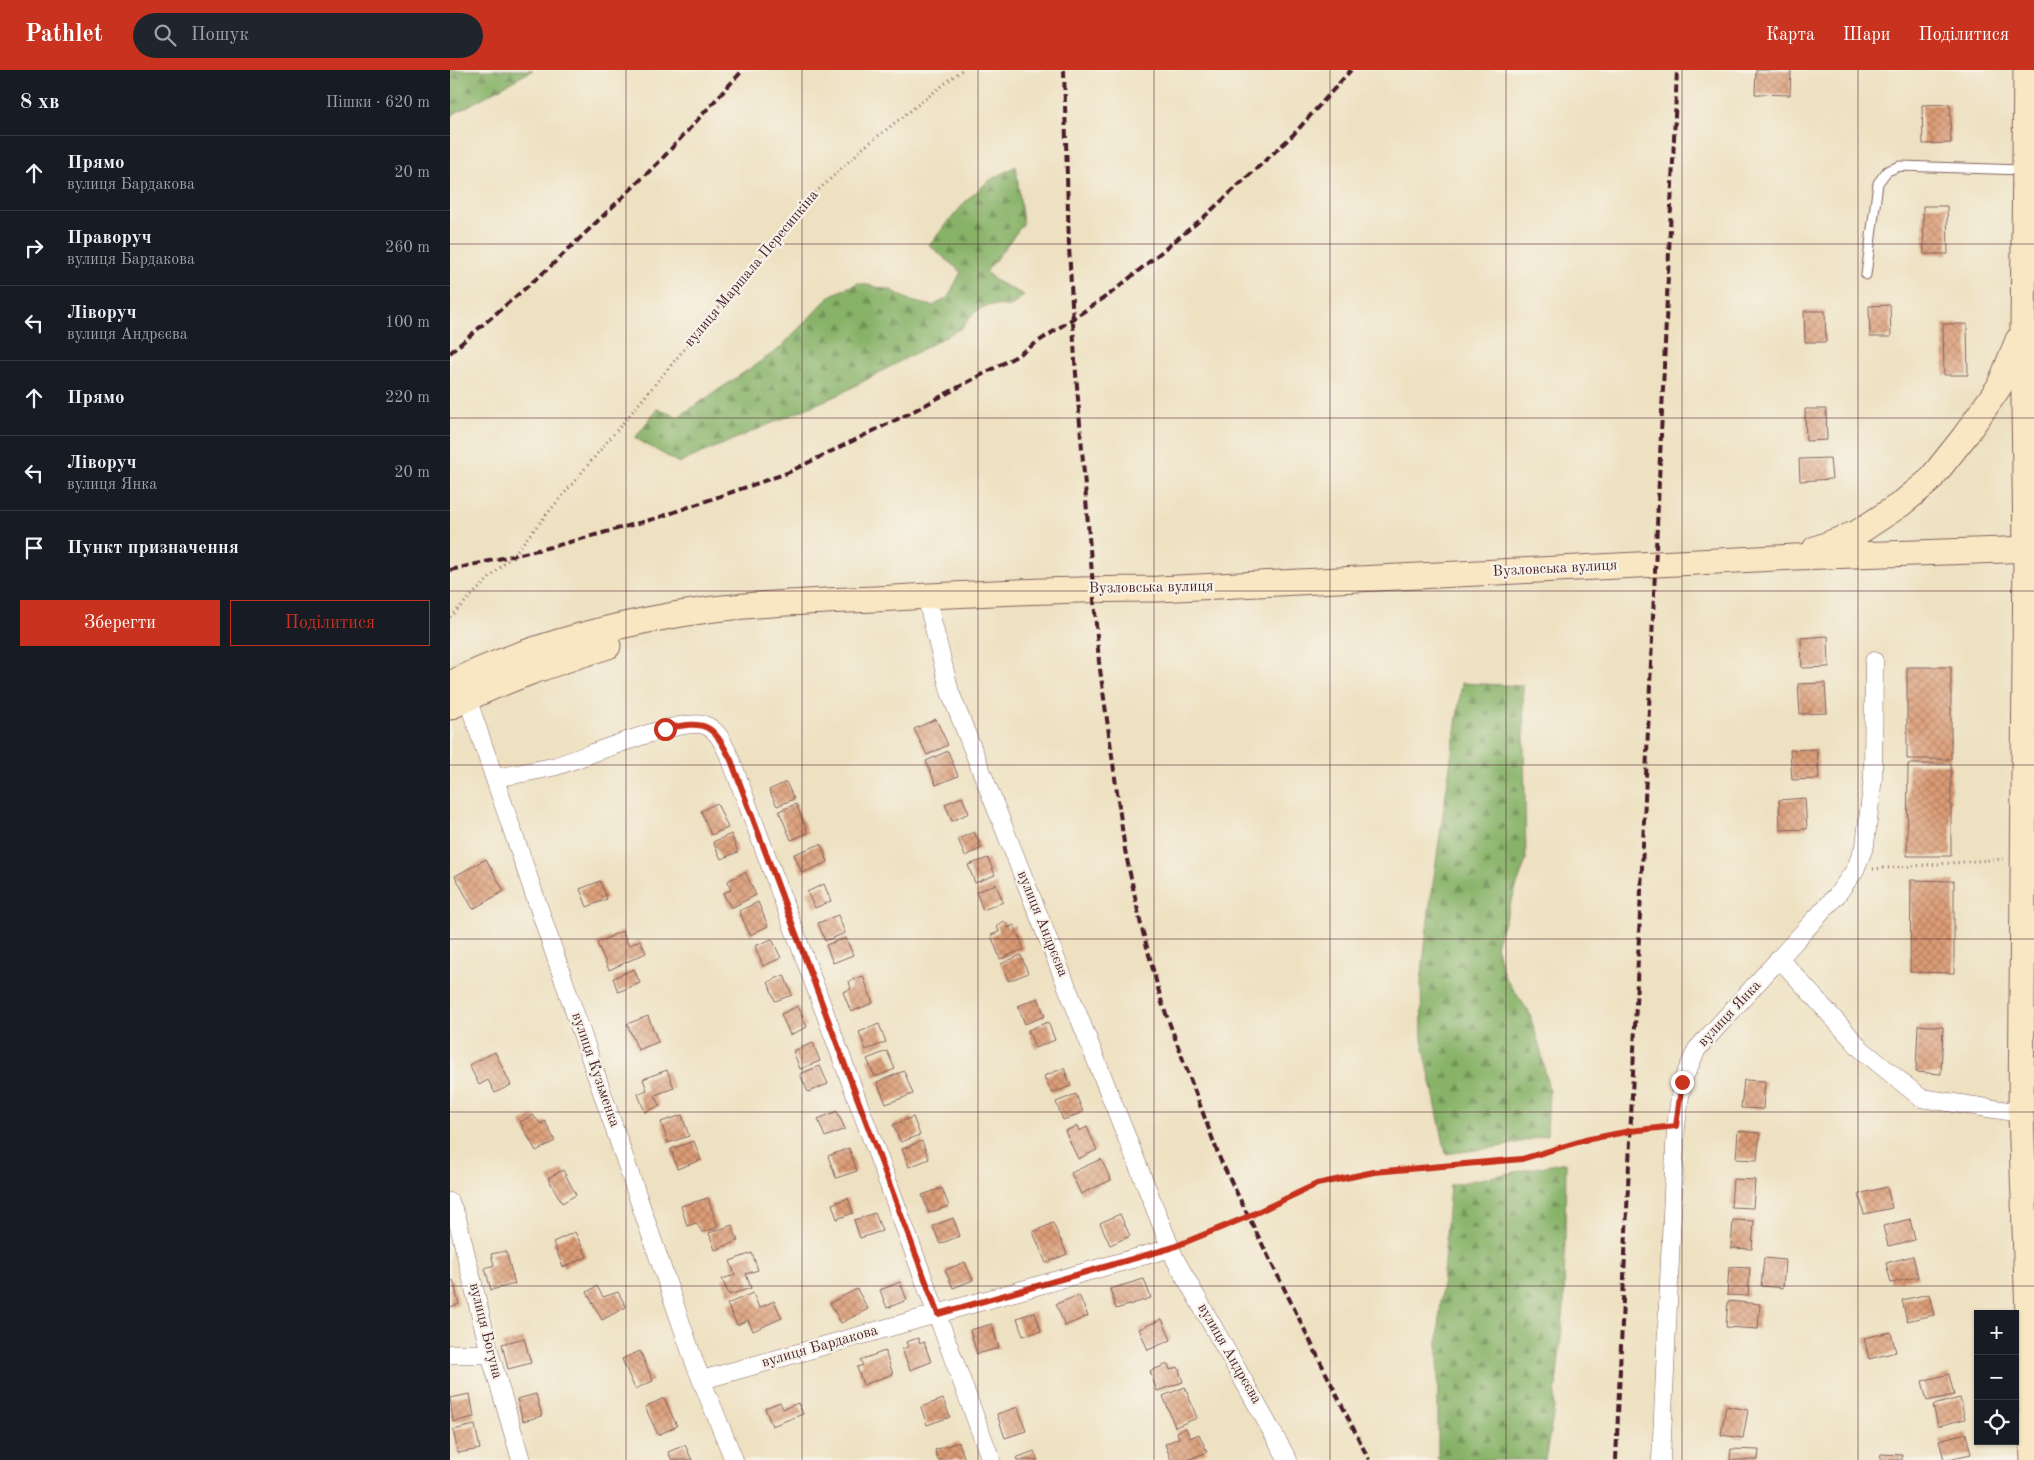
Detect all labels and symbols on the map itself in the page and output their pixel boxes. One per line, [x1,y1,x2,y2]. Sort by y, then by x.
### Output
street label: вулиця Маршала Пересипкіна [682,187,822,350]
street label: Вузловська вулиця [1492,558,1618,580]
street label: Вузловська вулиця [1088,579,1214,597]
route start [654,718,677,741]
street label: вулиця Андрєєва [1014,869,1070,980]
street label: вулиця Янка [1696,978,1765,1050]
street label: вулиця Кузьменка [568,1011,622,1130]
route end [1671,1071,1694,1094]
street label: вулиця Богуна [466,1281,504,1381]
street label: вулиця Андрєєва [1194,1301,1264,1407]
street label: вулиця Бардакова [760,1323,880,1371]

